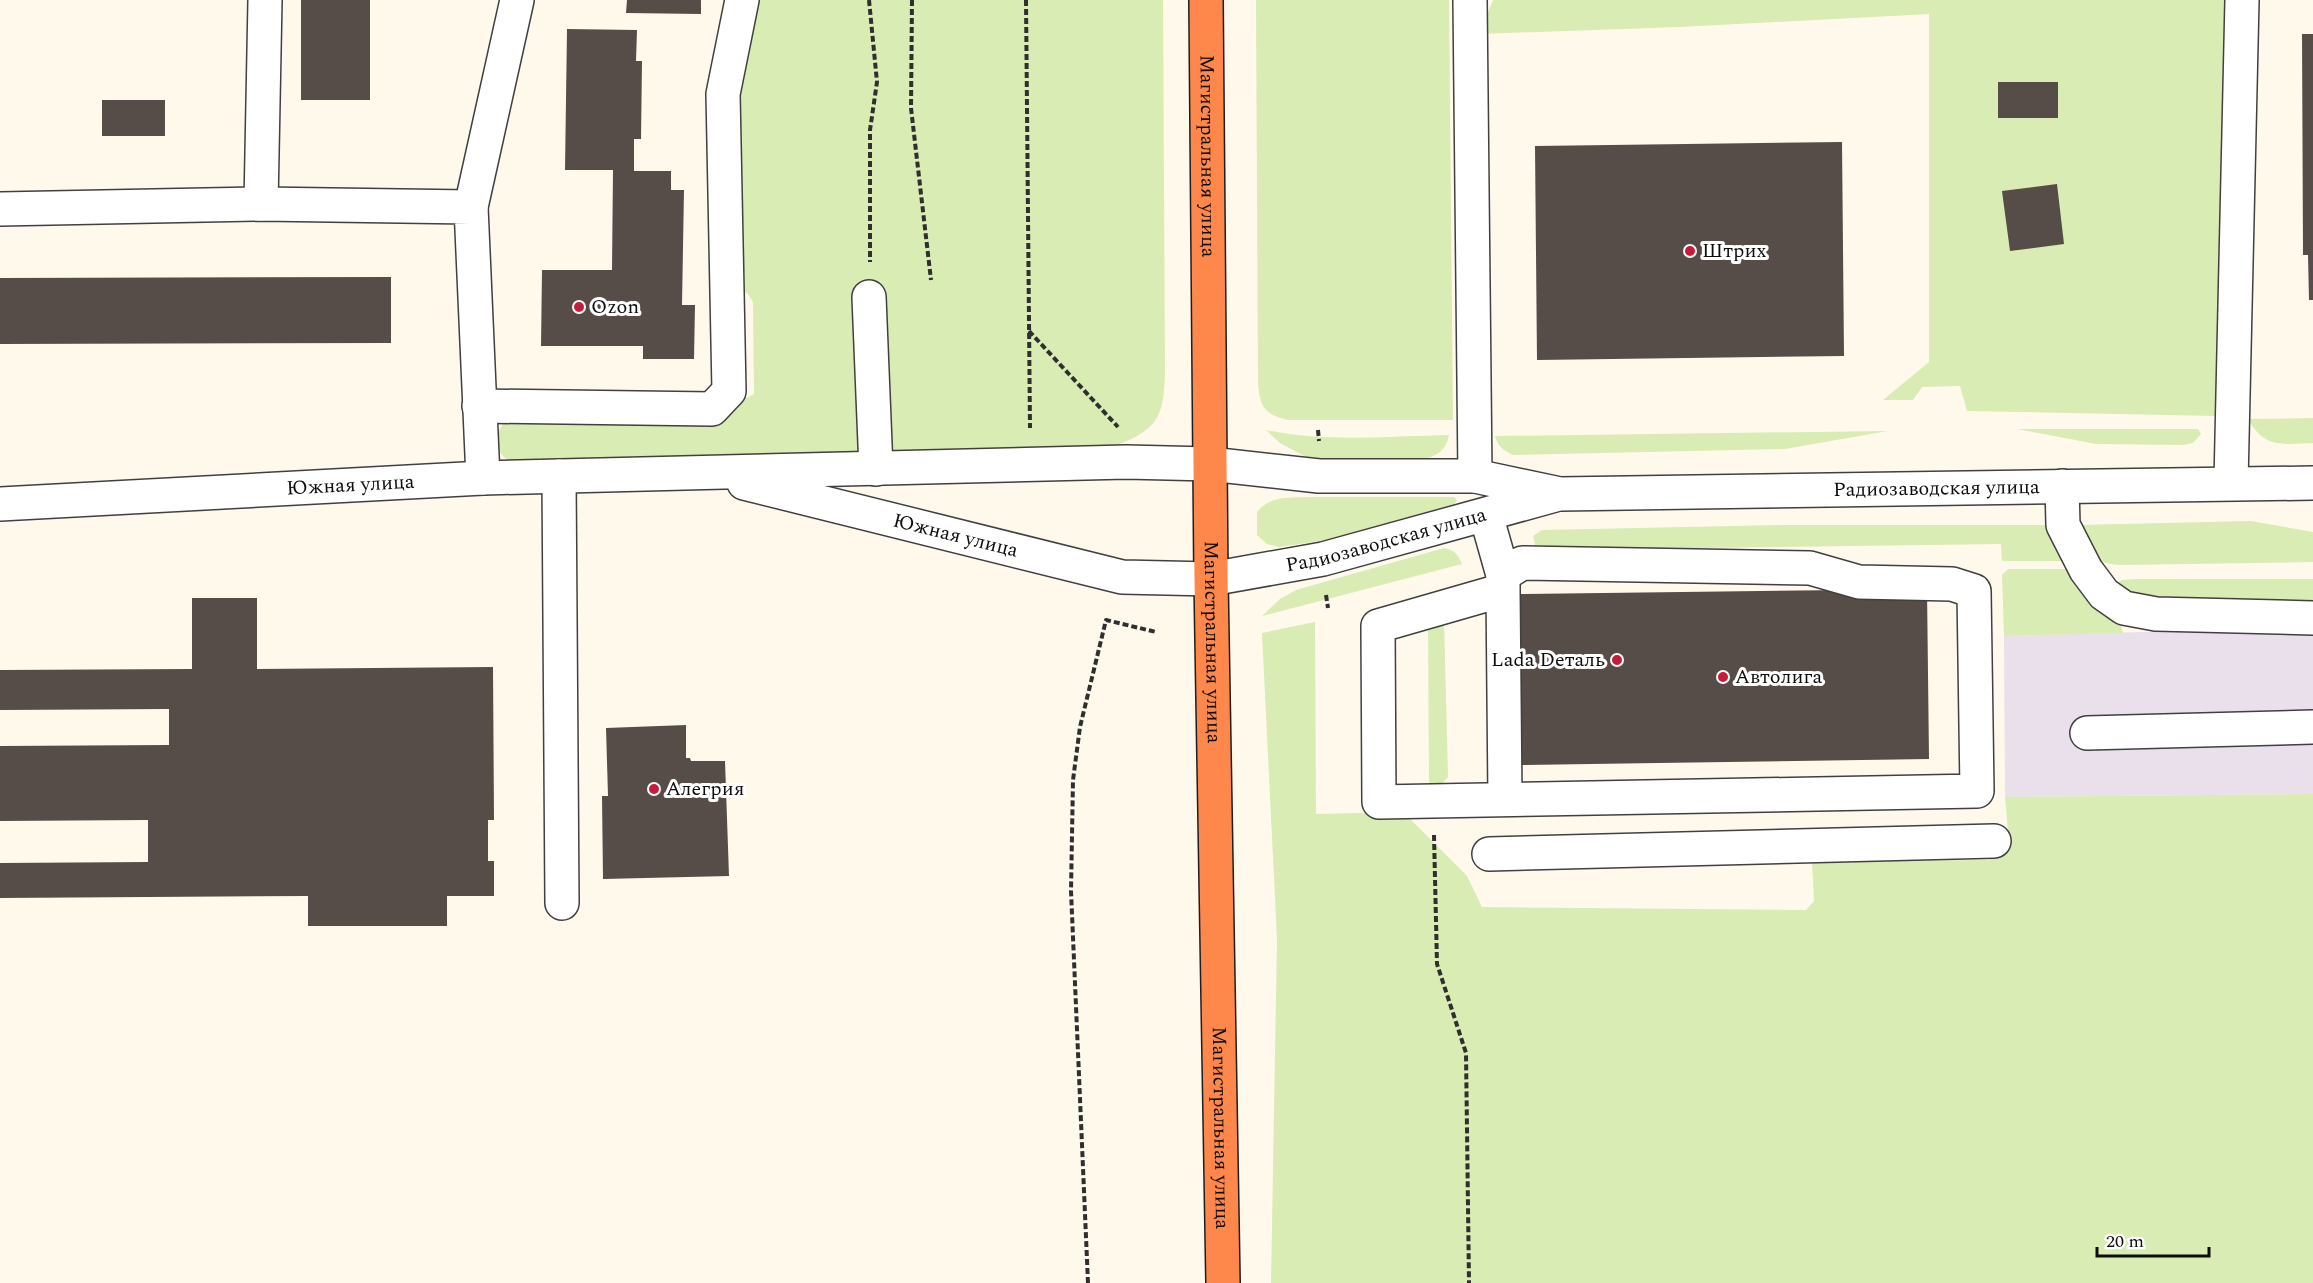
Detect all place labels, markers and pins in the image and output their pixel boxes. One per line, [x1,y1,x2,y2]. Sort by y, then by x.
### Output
place label: Штрих [1702,236,1766,266]
marker: Штрих [1683,244,1697,258]
place label: Ozon [591,292,639,322]
marker: Ozon [572,300,586,314]
place label: Lada Dеталь [1491,645,1605,675]
marker: Lada Dеталь [1610,653,1624,667]
place label: Автолига [1735,662,1823,692]
marker: Автолига [1716,670,1730,684]
place label: Алегрия [666,774,744,804]
marker: Алегрия [647,782,661,796]

